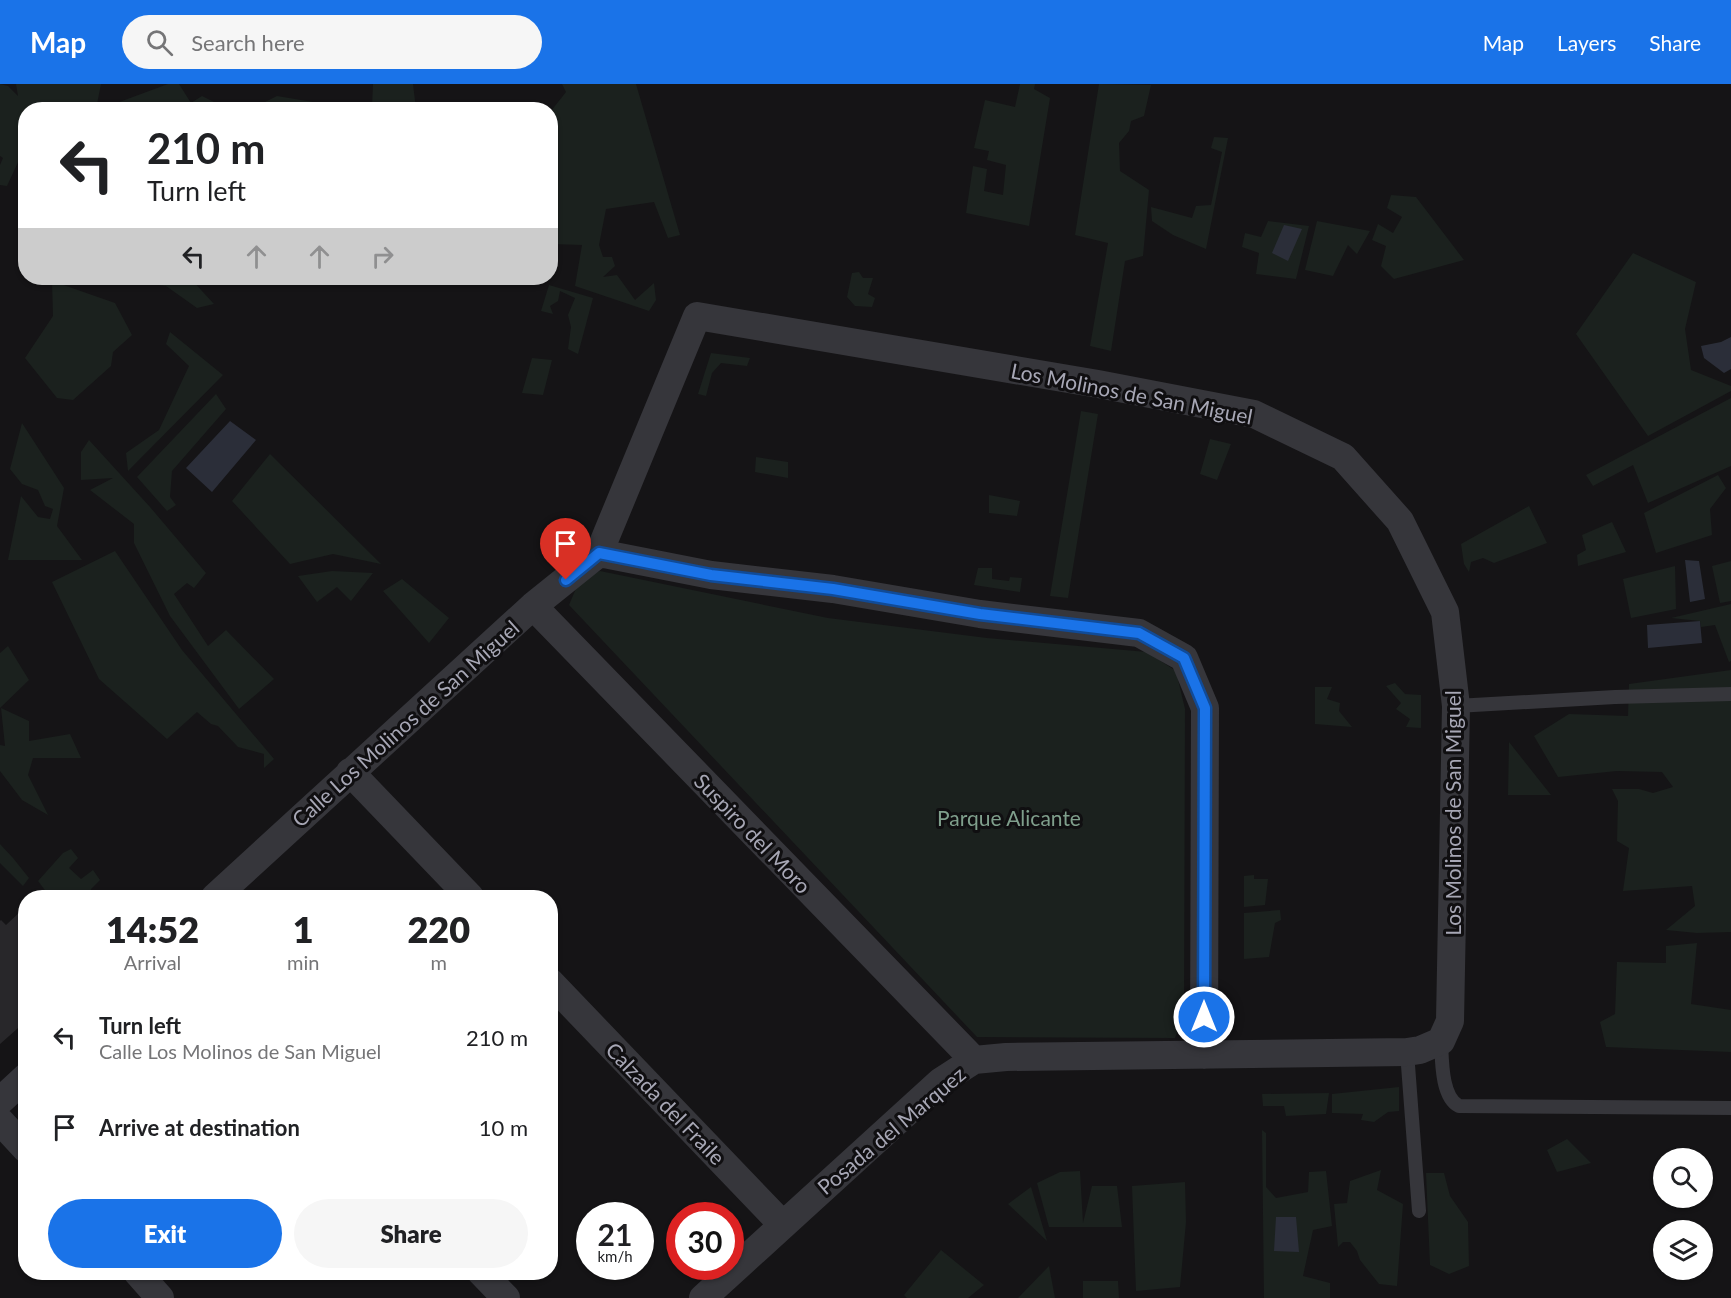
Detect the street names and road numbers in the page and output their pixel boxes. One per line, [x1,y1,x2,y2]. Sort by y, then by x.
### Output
street label: Los Molinos de San Miguel [1009,357,1255,429]
street label: Calle Los Molinos de San Miguel [286,615,524,831]
street label: Los Molinos de San Miguel [1440,690,1465,936]
street label: Suspiro del Moro [690,768,816,898]
street label: Calzada del Fraile [601,1037,731,1169]
street label: Posada del Marquez [812,1061,970,1199]

